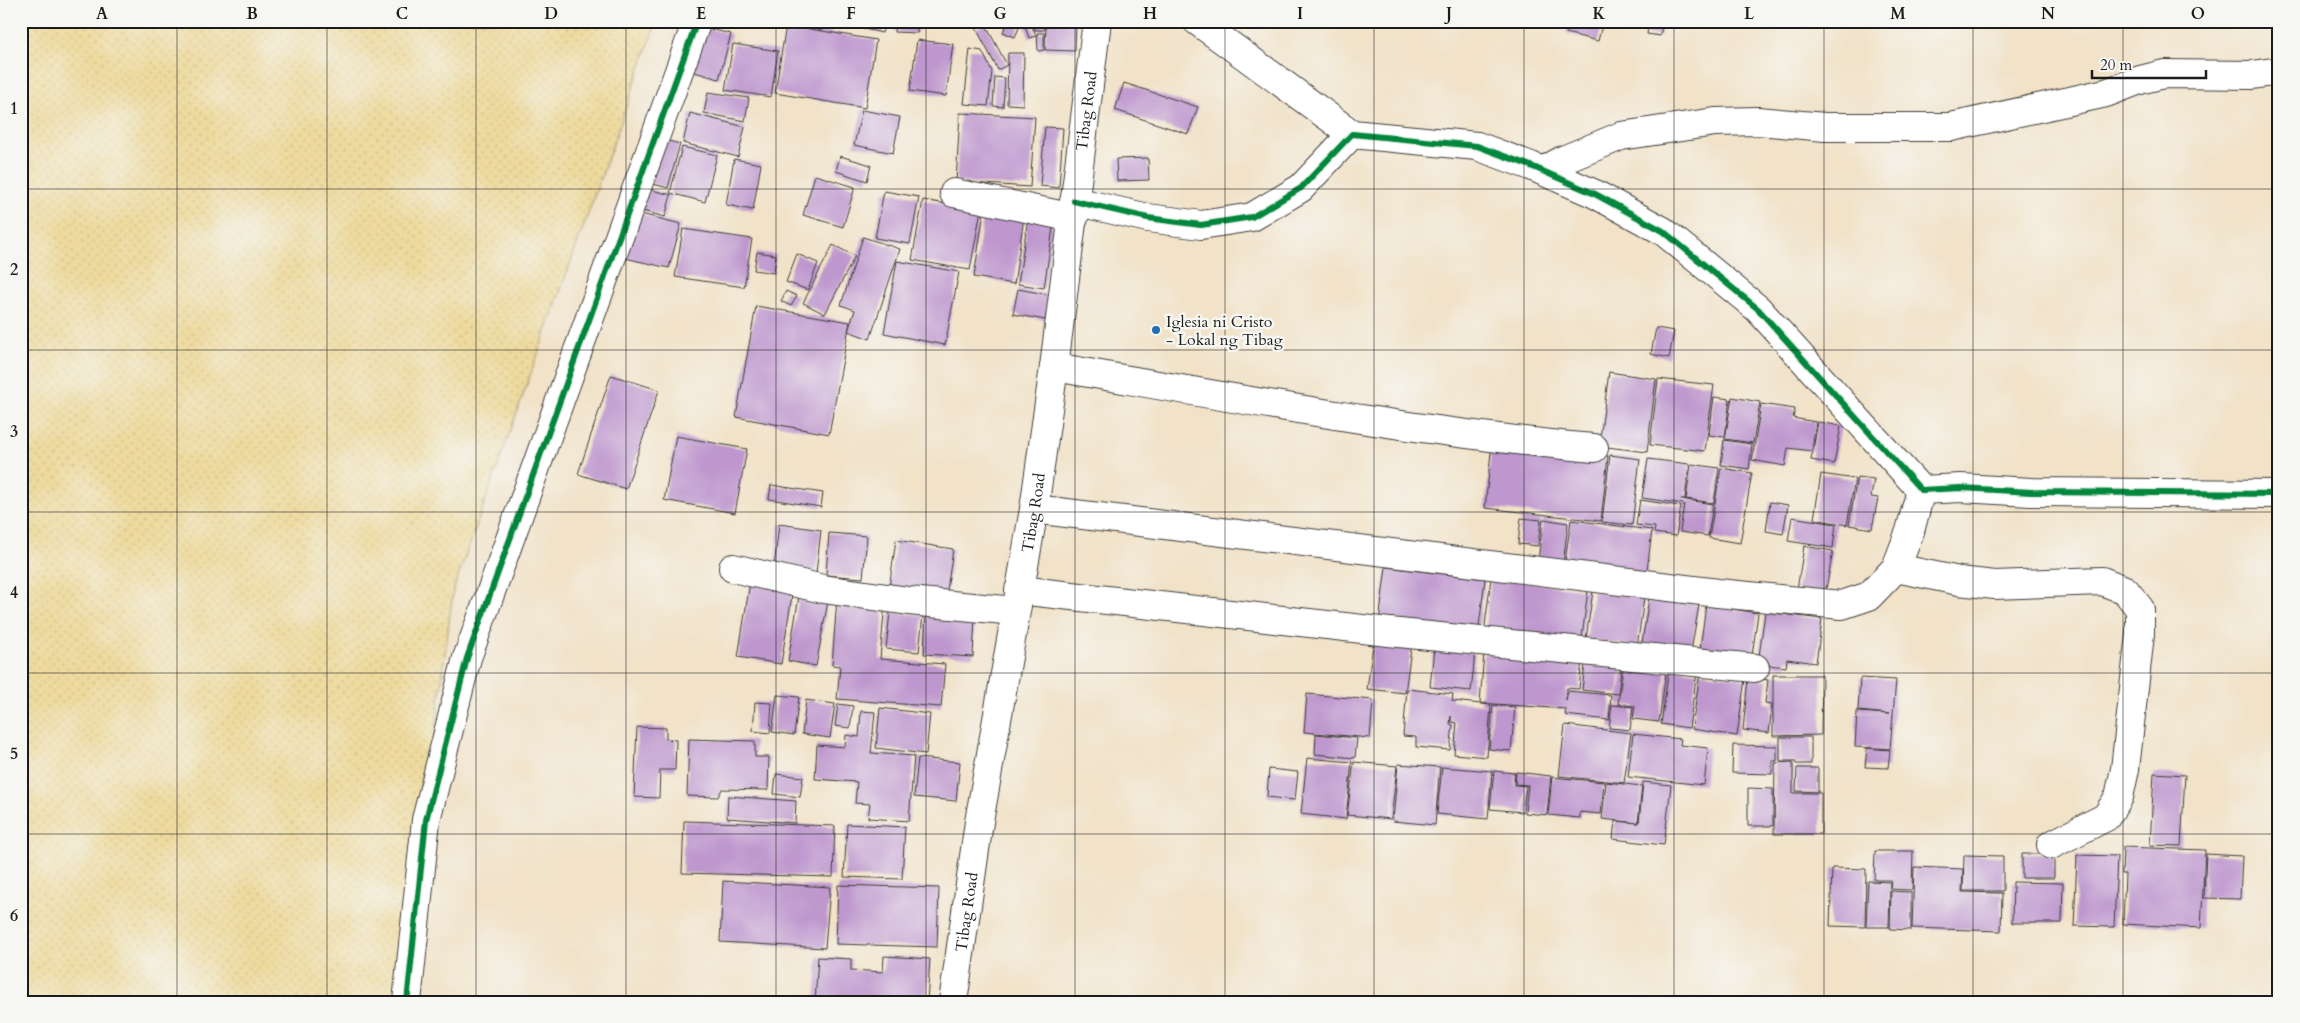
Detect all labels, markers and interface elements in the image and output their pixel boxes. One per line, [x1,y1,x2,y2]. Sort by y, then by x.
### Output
text: A [96,3,108,25]
text: B [246,3,258,25]
text: C [396,3,408,25]
text: D [544,3,558,25]
text: E [696,3,706,25]
text: F [846,3,856,25]
text: G [993,3,1007,25]
text: H [1143,3,1157,25]
text: I [1297,3,1303,25]
text: J [1444,3,1452,25]
text: K [1593,3,1606,25]
text: L [1744,3,1755,25]
text: M [1890,3,1906,25]
text: N [2041,3,2055,25]
text: O [2191,3,2205,25]
scale bar [2092,48,2206,80]
text: 20 m [2100,55,2132,75]
street label: Tibag Road [1071,70,1103,152]
text: 1 [10,98,18,120]
text: 2 [10,259,18,281]
place label: Iglesia ni Cristo - Lokal ng Tibag [1166,311,1283,351]
marker: Iglesia ni Cristo - Lokal ng Tibag [1150,324,1162,336]
text: 3 [10,421,18,443]
street label: Tibag Road [1017,471,1051,554]
text: 4 [10,582,18,604]
text: 5 [10,743,18,765]
street label: Tibag Road [950,870,984,953]
text: 6 [10,905,18,927]

